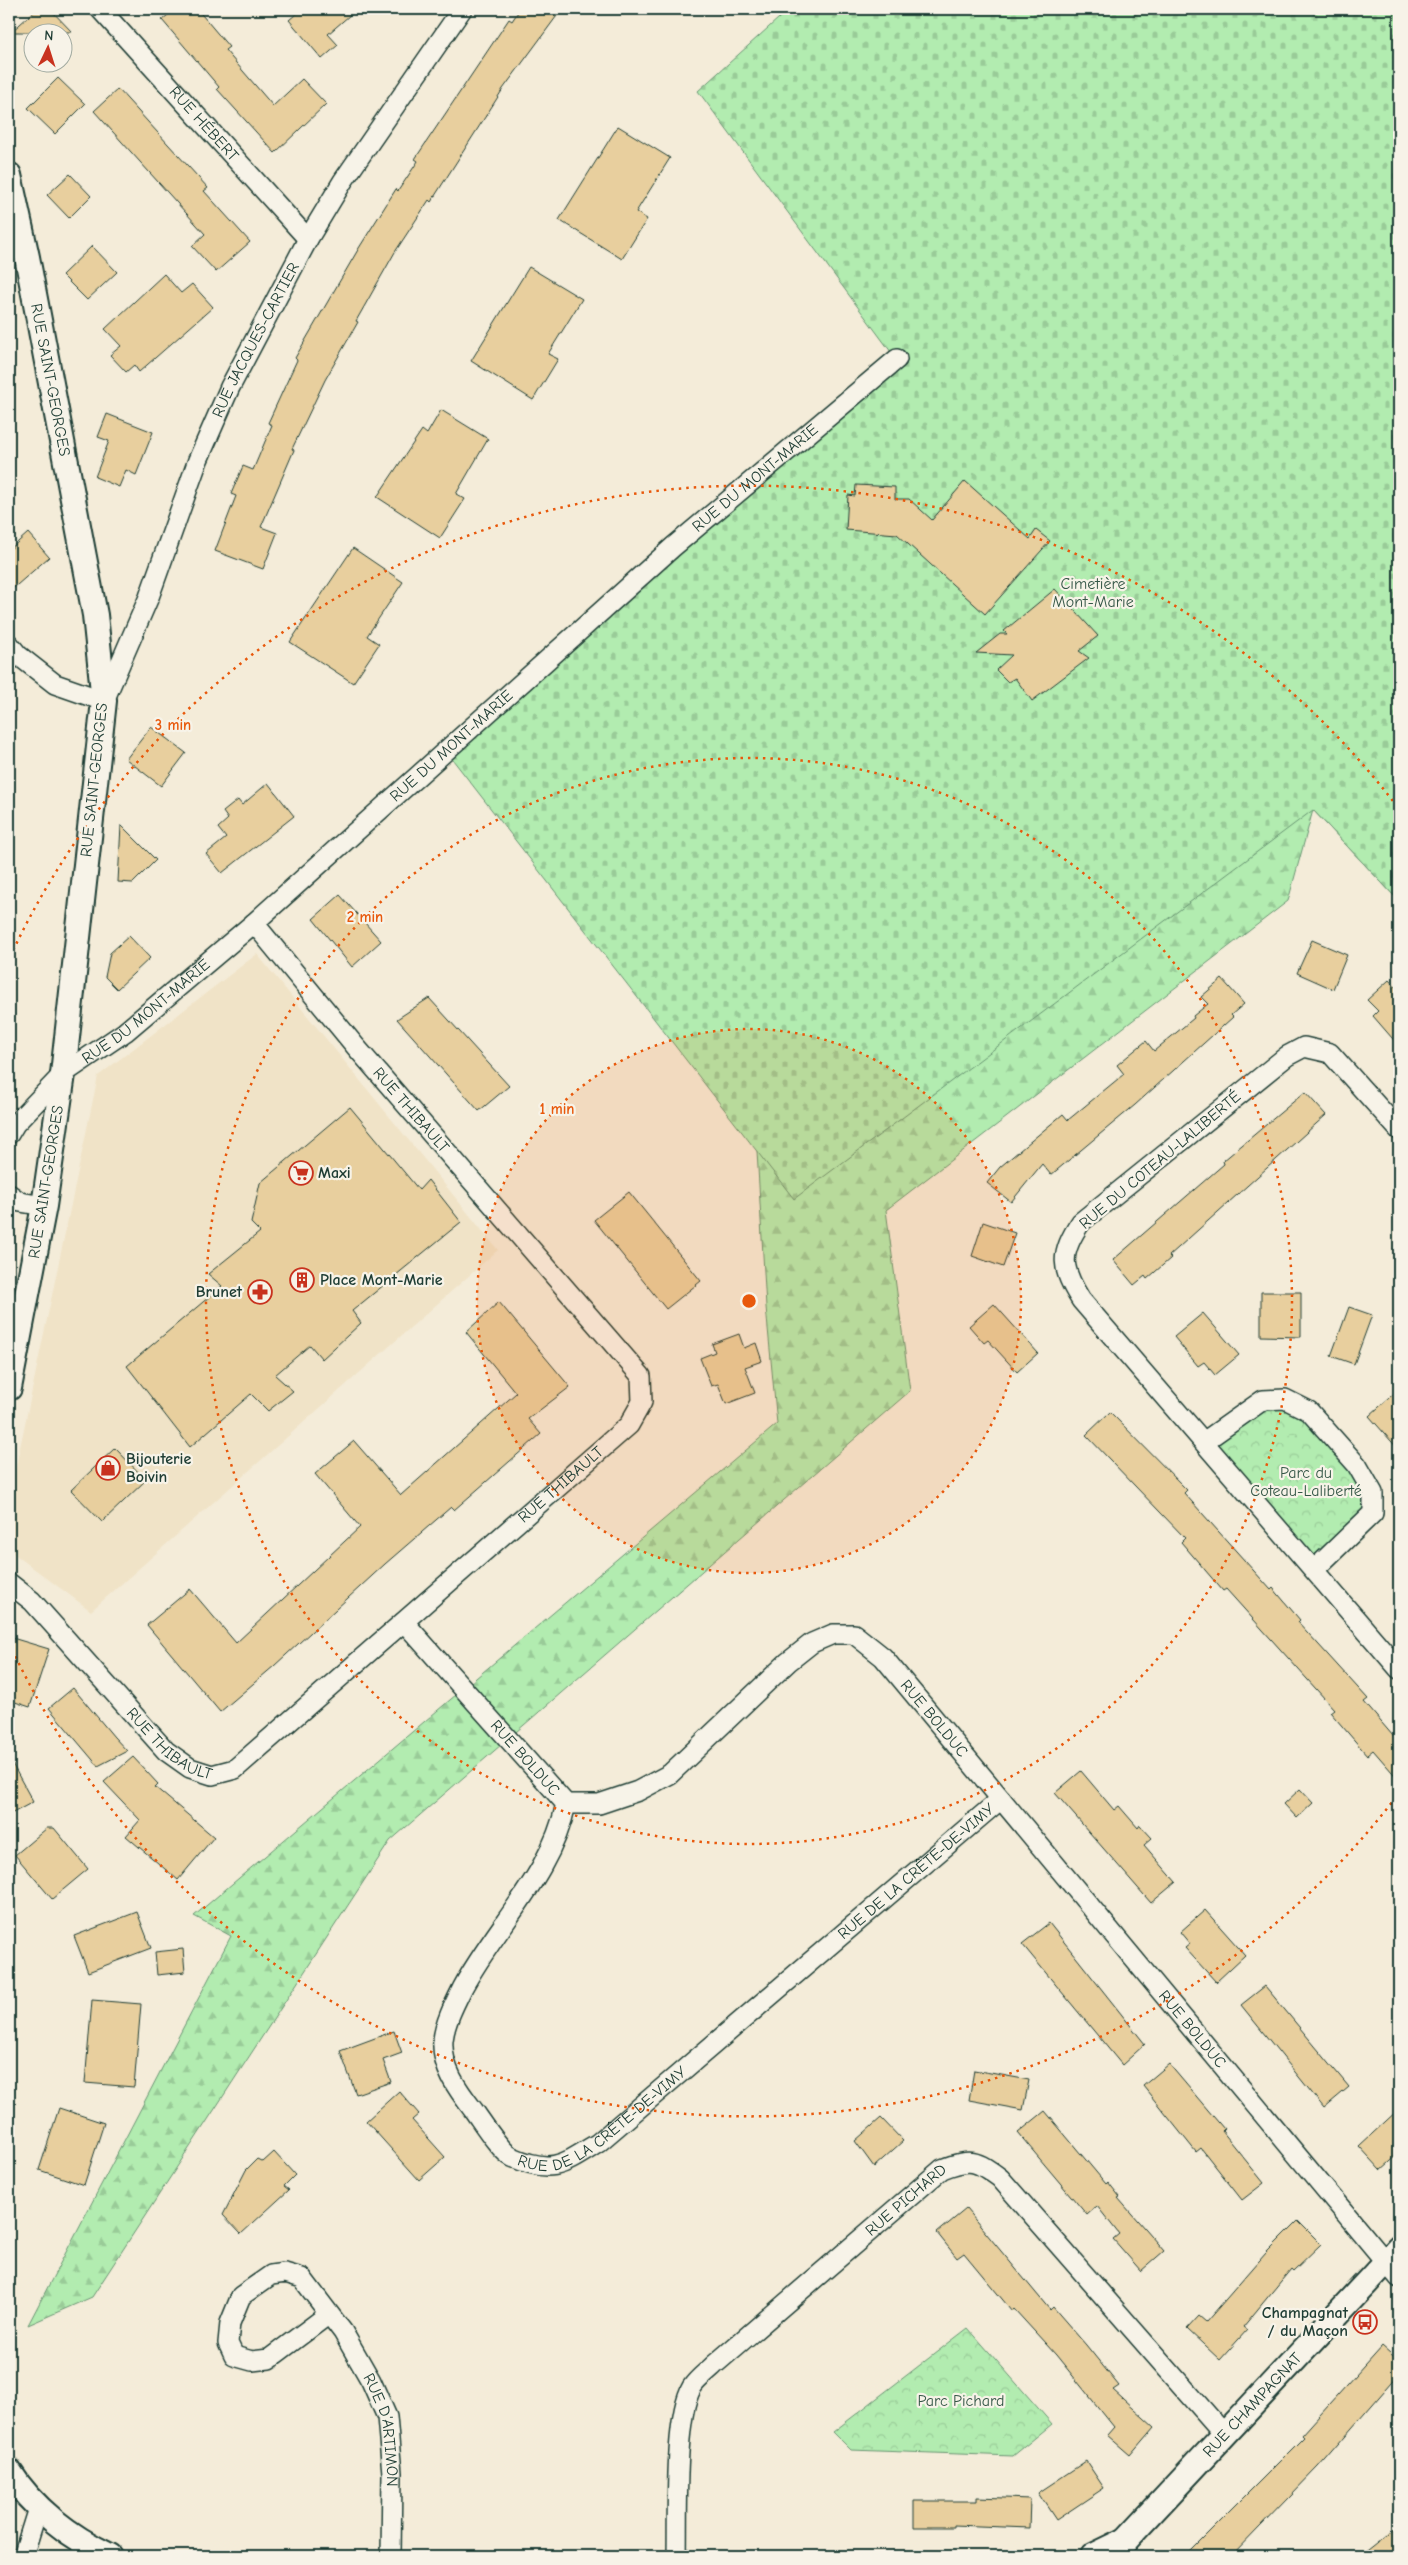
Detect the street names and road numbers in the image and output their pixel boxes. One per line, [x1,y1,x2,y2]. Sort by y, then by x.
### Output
street label: RUE HÉBERT [166,83,243,165]
street label: RUE JACQUES-CARTIER [209,259,303,420]
street label: RUE SAINT-GEORGES [27,302,74,458]
street label: RUE DU MONT-MARIE [689,420,822,536]
street label: RUE DU MONT-MARIE [387,686,517,805]
street label: RUE SAINT-GEORGES [77,702,111,858]
street label: RUE DU MONT-MARIE [79,955,214,1067]
street label: RUE THIBAULT [369,1064,453,1157]
street label: RUE DU COTEAU-LALIBERTÉ [1075,1086,1245,1233]
street label: RUE SAINT-GEORGES [25,1104,67,1260]
street label: RUE THIBAULT [514,1442,607,1527]
street label: RUE BOLDUC [897,1676,971,1761]
street label: RUE THIBAULT [123,1704,215,1784]
street label: RUE BOLDUC [487,1717,563,1799]
street label: RUE DE LA CRÊTE-DE-VIMY [834,1799,998,1943]
street label: RUE BOLDUC [1155,1987,1230,2071]
street label: RUE DE LA CRÊTE-DE-VIMY [515,2062,690,2175]
street label: RUE PICHARD [862,2160,950,2240]
street label: RUE CHAMPAGNAT [1199,2349,1306,2461]
street label: RUE D'ARTIMON [360,2370,401,2487]

